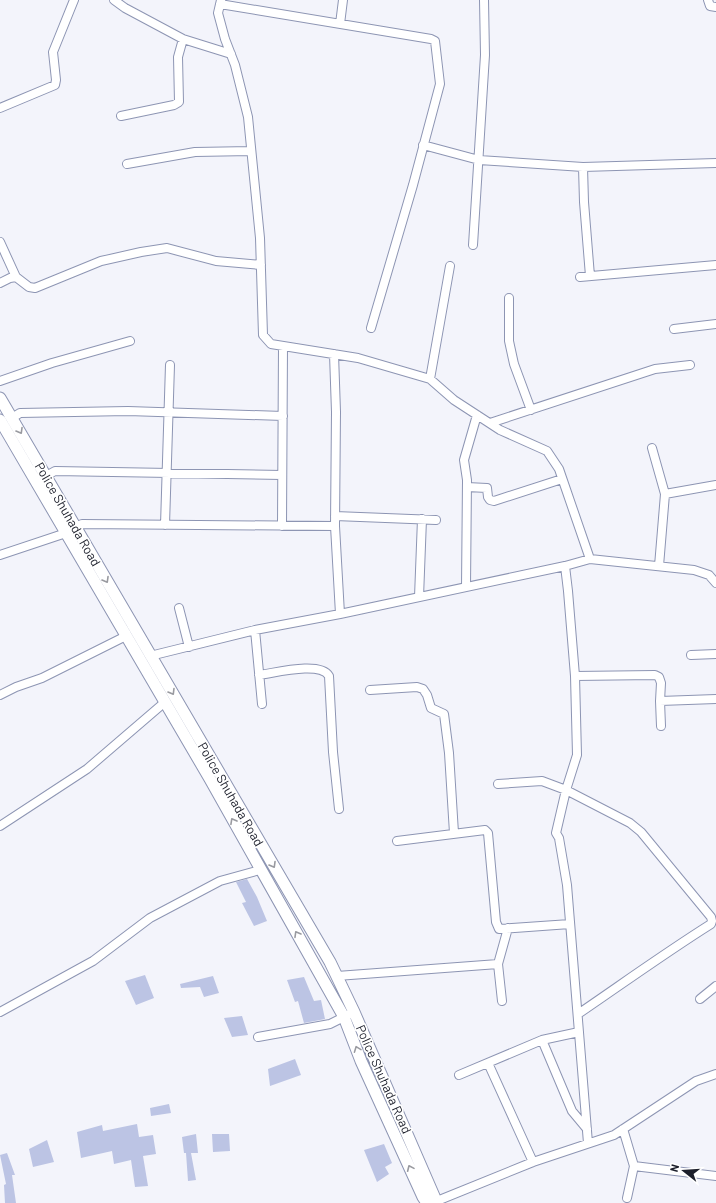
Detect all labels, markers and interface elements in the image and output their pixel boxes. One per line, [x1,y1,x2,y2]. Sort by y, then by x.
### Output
one-way arrow [15,427,22,434]
street label: Police Shuhada Road [32,459,104,569]
one-way arrow [101,576,109,583]
one-way arrow [167,688,174,695]
street label: Police Shuhada Road [195,739,267,849]
one-way arrow [230,818,237,825]
one-way arrow [268,861,275,868]
one-way arrow [294,931,301,938]
street label: Police Shuhada Road [353,1022,415,1136]
one-way arrow [353,1046,361,1053]
north arrow [664,1151,704,1191]
text: N [667,1163,681,1173]
one-way arrow [407,1165,415,1172]

